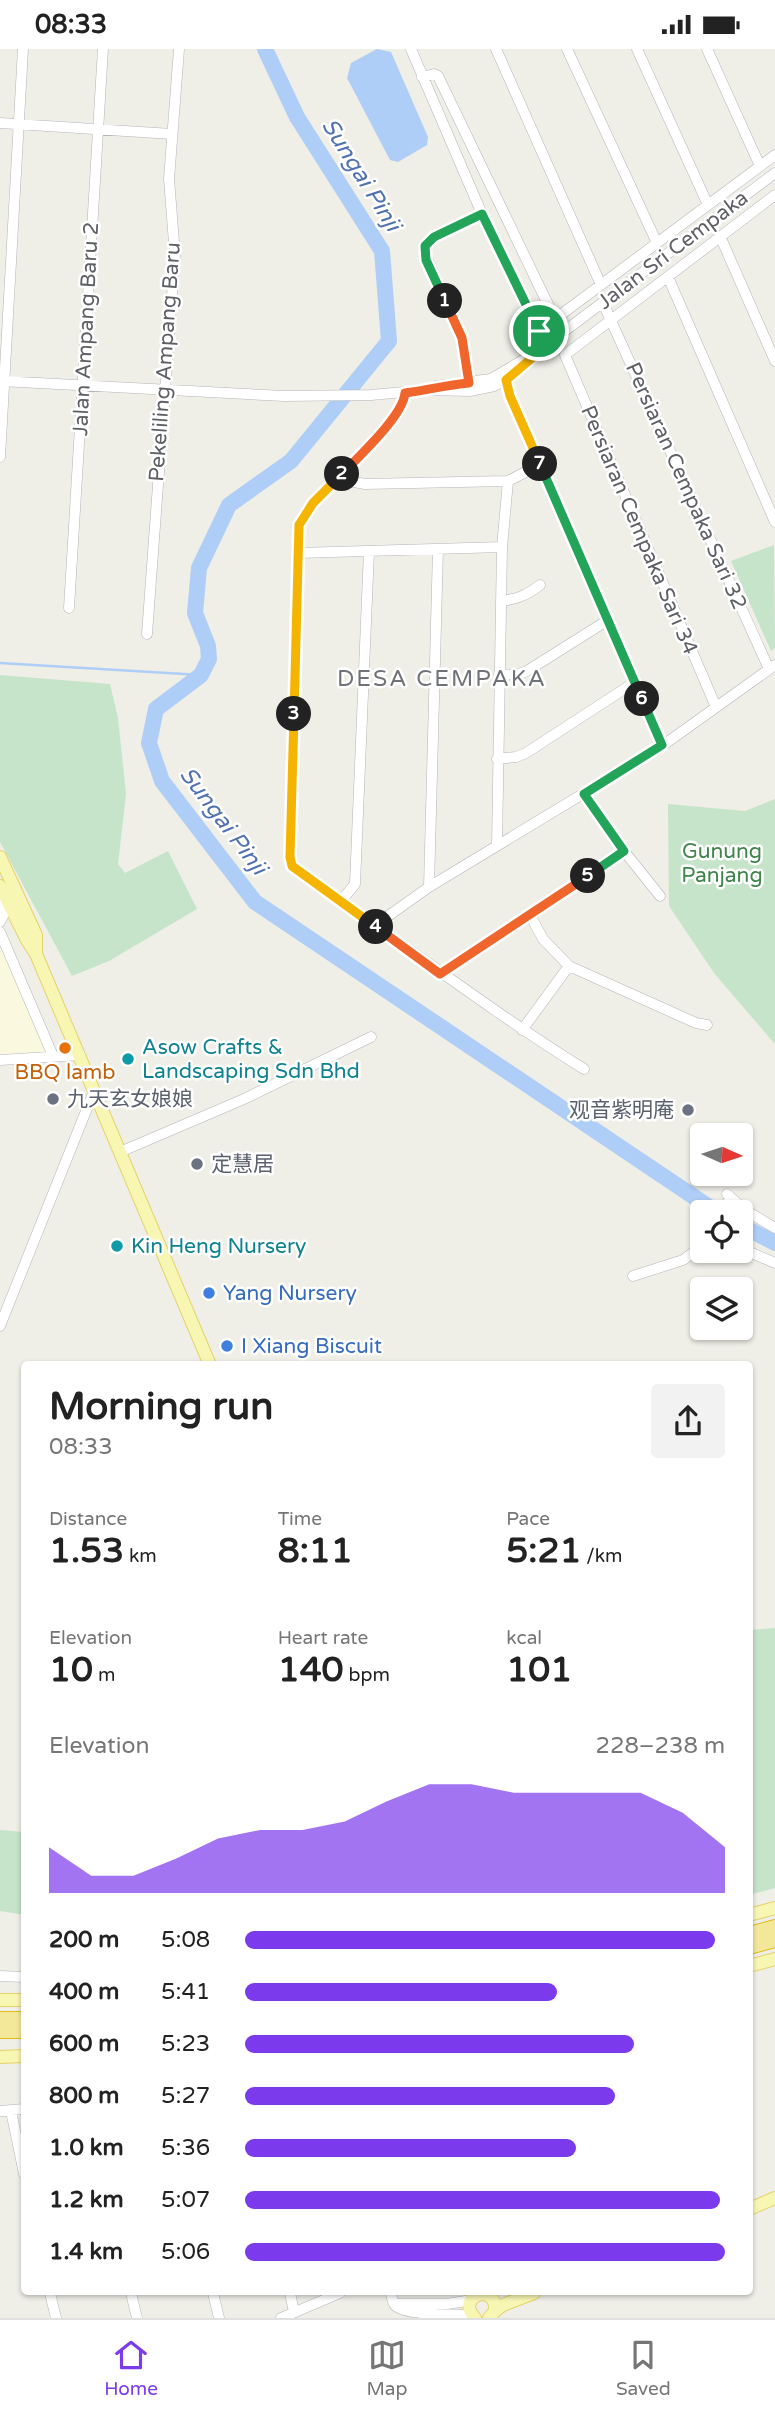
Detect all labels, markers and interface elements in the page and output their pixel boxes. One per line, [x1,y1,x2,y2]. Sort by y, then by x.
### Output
text: 08:33 [35,9,107,40]
water label: Sungai Pinji [315,113,408,239]
street label: Jalan Sri Cempaka [593,185,753,315]
street label: Jalan Ampang Baru 2 [68,221,104,437]
street label: Pekeliling Ampang Baru [144,242,186,482]
pin: 1 [428,283,462,319]
text: 1 [439,289,450,311]
pin [509,301,569,361]
icon: arrive [520,312,558,350]
street label: Persiaran Cempaka Sari 32 [620,359,752,613]
street label: Persiaran Cempaka Sari 34 [575,402,703,658]
pin: 7 [522,447,558,481]
text: 7 [534,452,545,474]
pin: 2 [324,457,360,491]
text: 2 [336,462,347,484]
district label: DESA CEMPAKA [337,665,547,693]
pin: 6 [624,681,660,717]
text: 6 [636,687,647,709]
pin: 3 [276,697,312,731]
text: 3 [288,702,299,724]
water label: Sungai Pinji [173,762,275,883]
park label: Gunung Panjang [681,839,763,888]
pin: 5 [570,859,606,893]
text: 5 [582,864,593,886]
pin: 4 [358,909,394,945]
text: 4 [370,915,381,937]
place label: Asow Crafts & Landscaping Sdn Bhd [142,1035,360,1084]
marker: BBQ lamb [57,1040,73,1056]
marker: Asow Crafts & Landscaping Sdn Bhd [120,1051,136,1067]
place label: BBQ lamb [14,1060,116,1085]
place label: 九天玄女娘娘 [67,1087,193,1112]
marker: 九天玄女娘娘 [45,1091,61,1107]
place label: 观音紫明庵 [569,1098,674,1123]
marker: 观音紫明庵 [680,1102,696,1118]
north arrow [690,1123,752,1187]
map controls [690,1123,753,1340]
place label: 定慧居 [211,1152,274,1177]
marker: 定慧居 [189,1156,205,1172]
button: locate [690,1200,753,1263]
place label: Kin Heng Nursery [131,1234,306,1259]
marker: Kin Heng Nursery [109,1238,125,1254]
button: layers [690,1277,753,1340]
place label: Yang Nursery [223,1281,357,1306]
marker: Yang Nursery [201,1285,217,1301]
place label: I Xiang Biscuit [241,1334,382,1359]
marker: I Xiang Biscuit [219,1338,235,1354]
text: Morning run [49,1384,273,1430]
button: share [651,1384,725,1458]
text: 08:33 [49,1433,113,1461]
text: Distance [49,1508,127,1530]
text: Time [278,1508,322,1530]
text: Pace [506,1508,550,1530]
text: 1.53 [49,1530,124,1572]
text: 8:11 [278,1530,353,1572]
text: 5:21 [506,1530,581,1572]
text: km [124,1545,157,1567]
text: /km [581,1545,623,1567]
text: Elevation [49,1627,132,1649]
text: Heart rate [278,1627,368,1649]
text: kcal [506,1627,542,1649]
text: 10 [49,1649,93,1691]
text: 140 [278,1649,344,1691]
text: 101 [506,1649,572,1691]
text: m [93,1664,115,1686]
text: bpm [344,1664,390,1686]
text: Elevation [49,1732,150,1760]
text: 228–238 m [596,1732,725,1760]
text: 200 m [49,1926,119,1954]
text: 5:08 [161,1926,210,1954]
text: 400 m [49,1978,119,2006]
text: 5:41 [161,1978,210,2006]
text: 600 m [49,2030,119,2058]
text: 5:23 [161,2030,210,2058]
text: 800 m [49,2082,119,2110]
text: 5:27 [161,2082,210,2110]
text: 1.0 km [49,2134,124,2162]
text: 5:36 [161,2134,210,2162]
text: 1.2 km [49,2186,124,2214]
text: 5:07 [161,2186,210,2214]
text: 1.4 km [49,2238,123,2266]
text: 5:06 [161,2238,210,2266]
tab: Home [104,2336,158,2400]
tab: Map [366,2336,407,2400]
tab: Saved [616,2336,671,2400]

